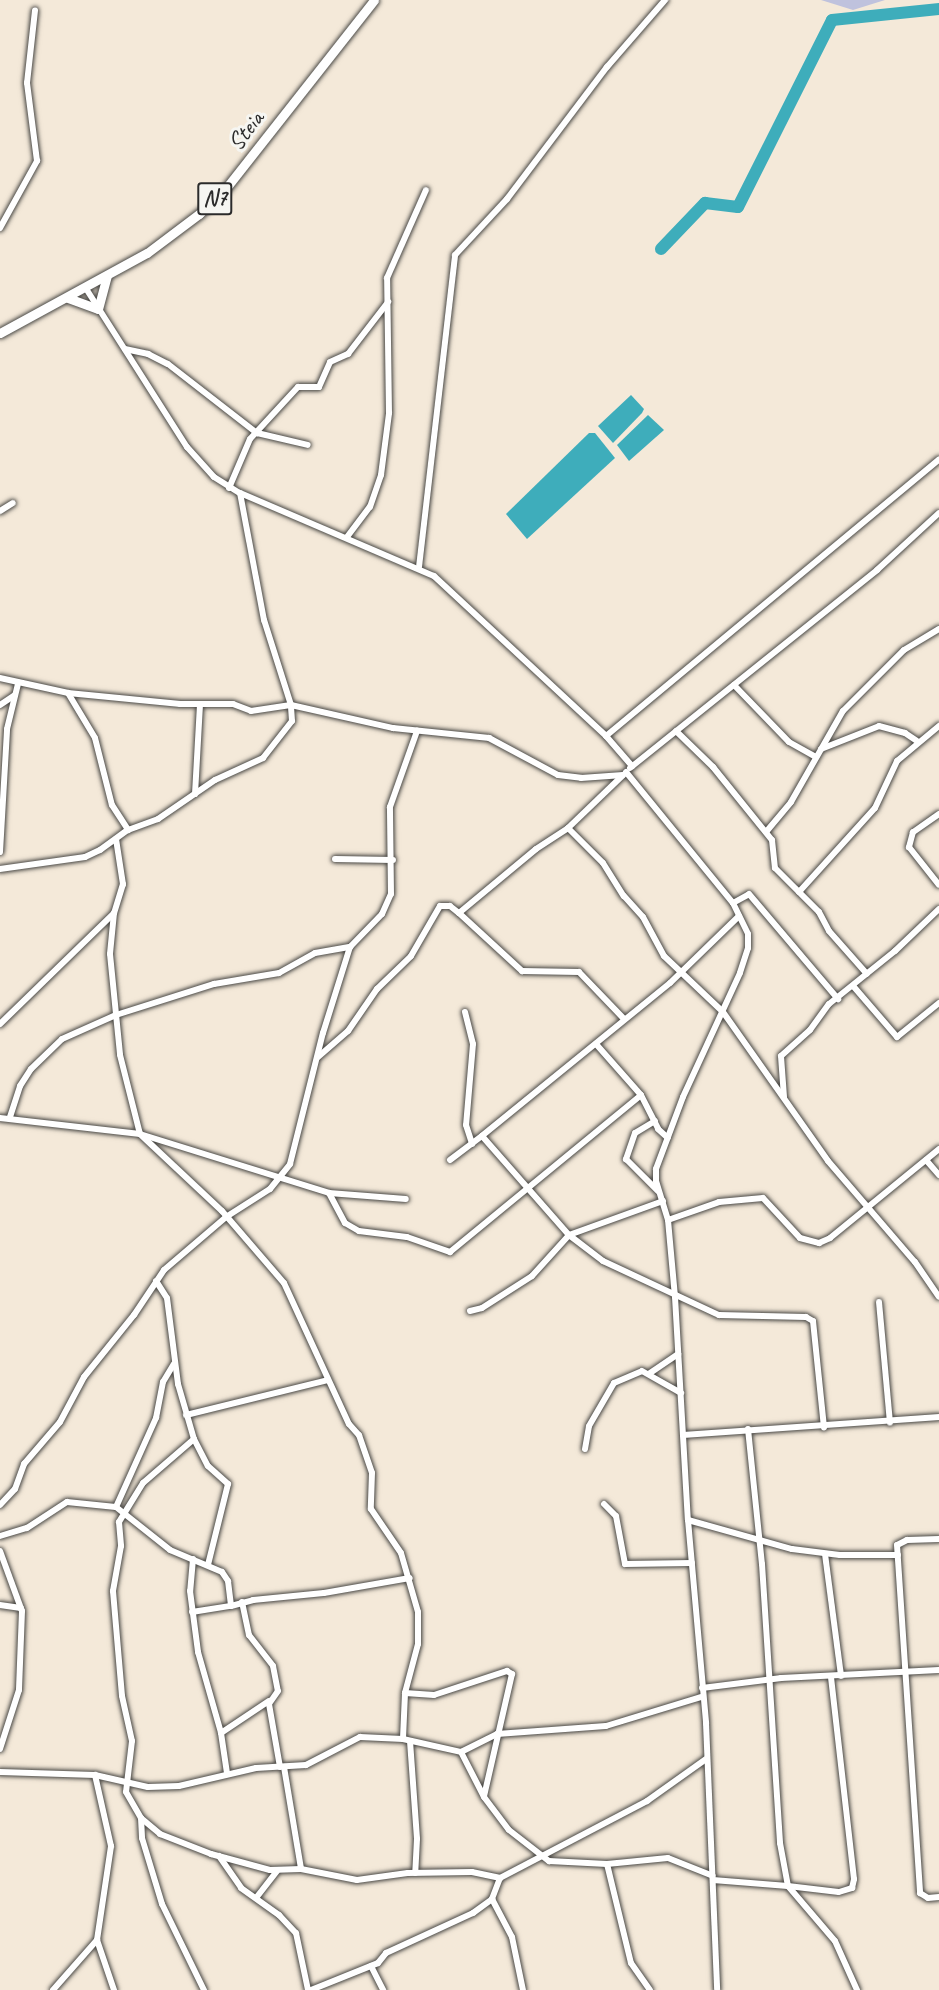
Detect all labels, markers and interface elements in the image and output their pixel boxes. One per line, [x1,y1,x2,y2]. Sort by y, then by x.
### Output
street label: Steia [222,106,270,156]
road number: N7 [197,180,233,218]

